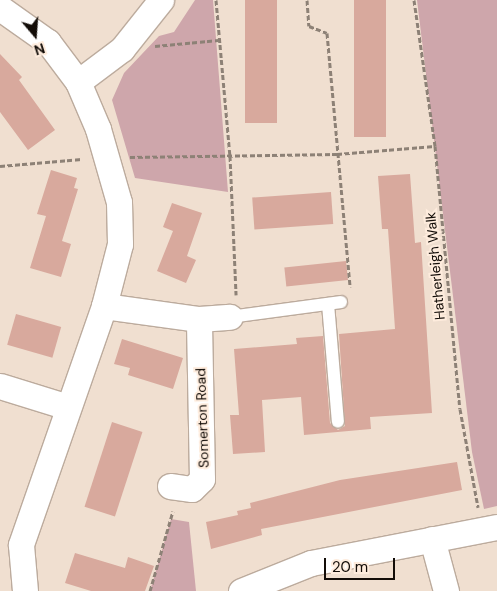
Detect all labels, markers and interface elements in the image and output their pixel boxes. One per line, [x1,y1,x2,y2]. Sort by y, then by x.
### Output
north arrow [10,10,60,60]
text: N [32,39,47,59]
street label: Hatherleigh Walk [422,211,448,321]
street label: Somerton Road [192,368,212,468]
scale bar [327,548,398,580]
text: 20 m [332,557,368,577]

